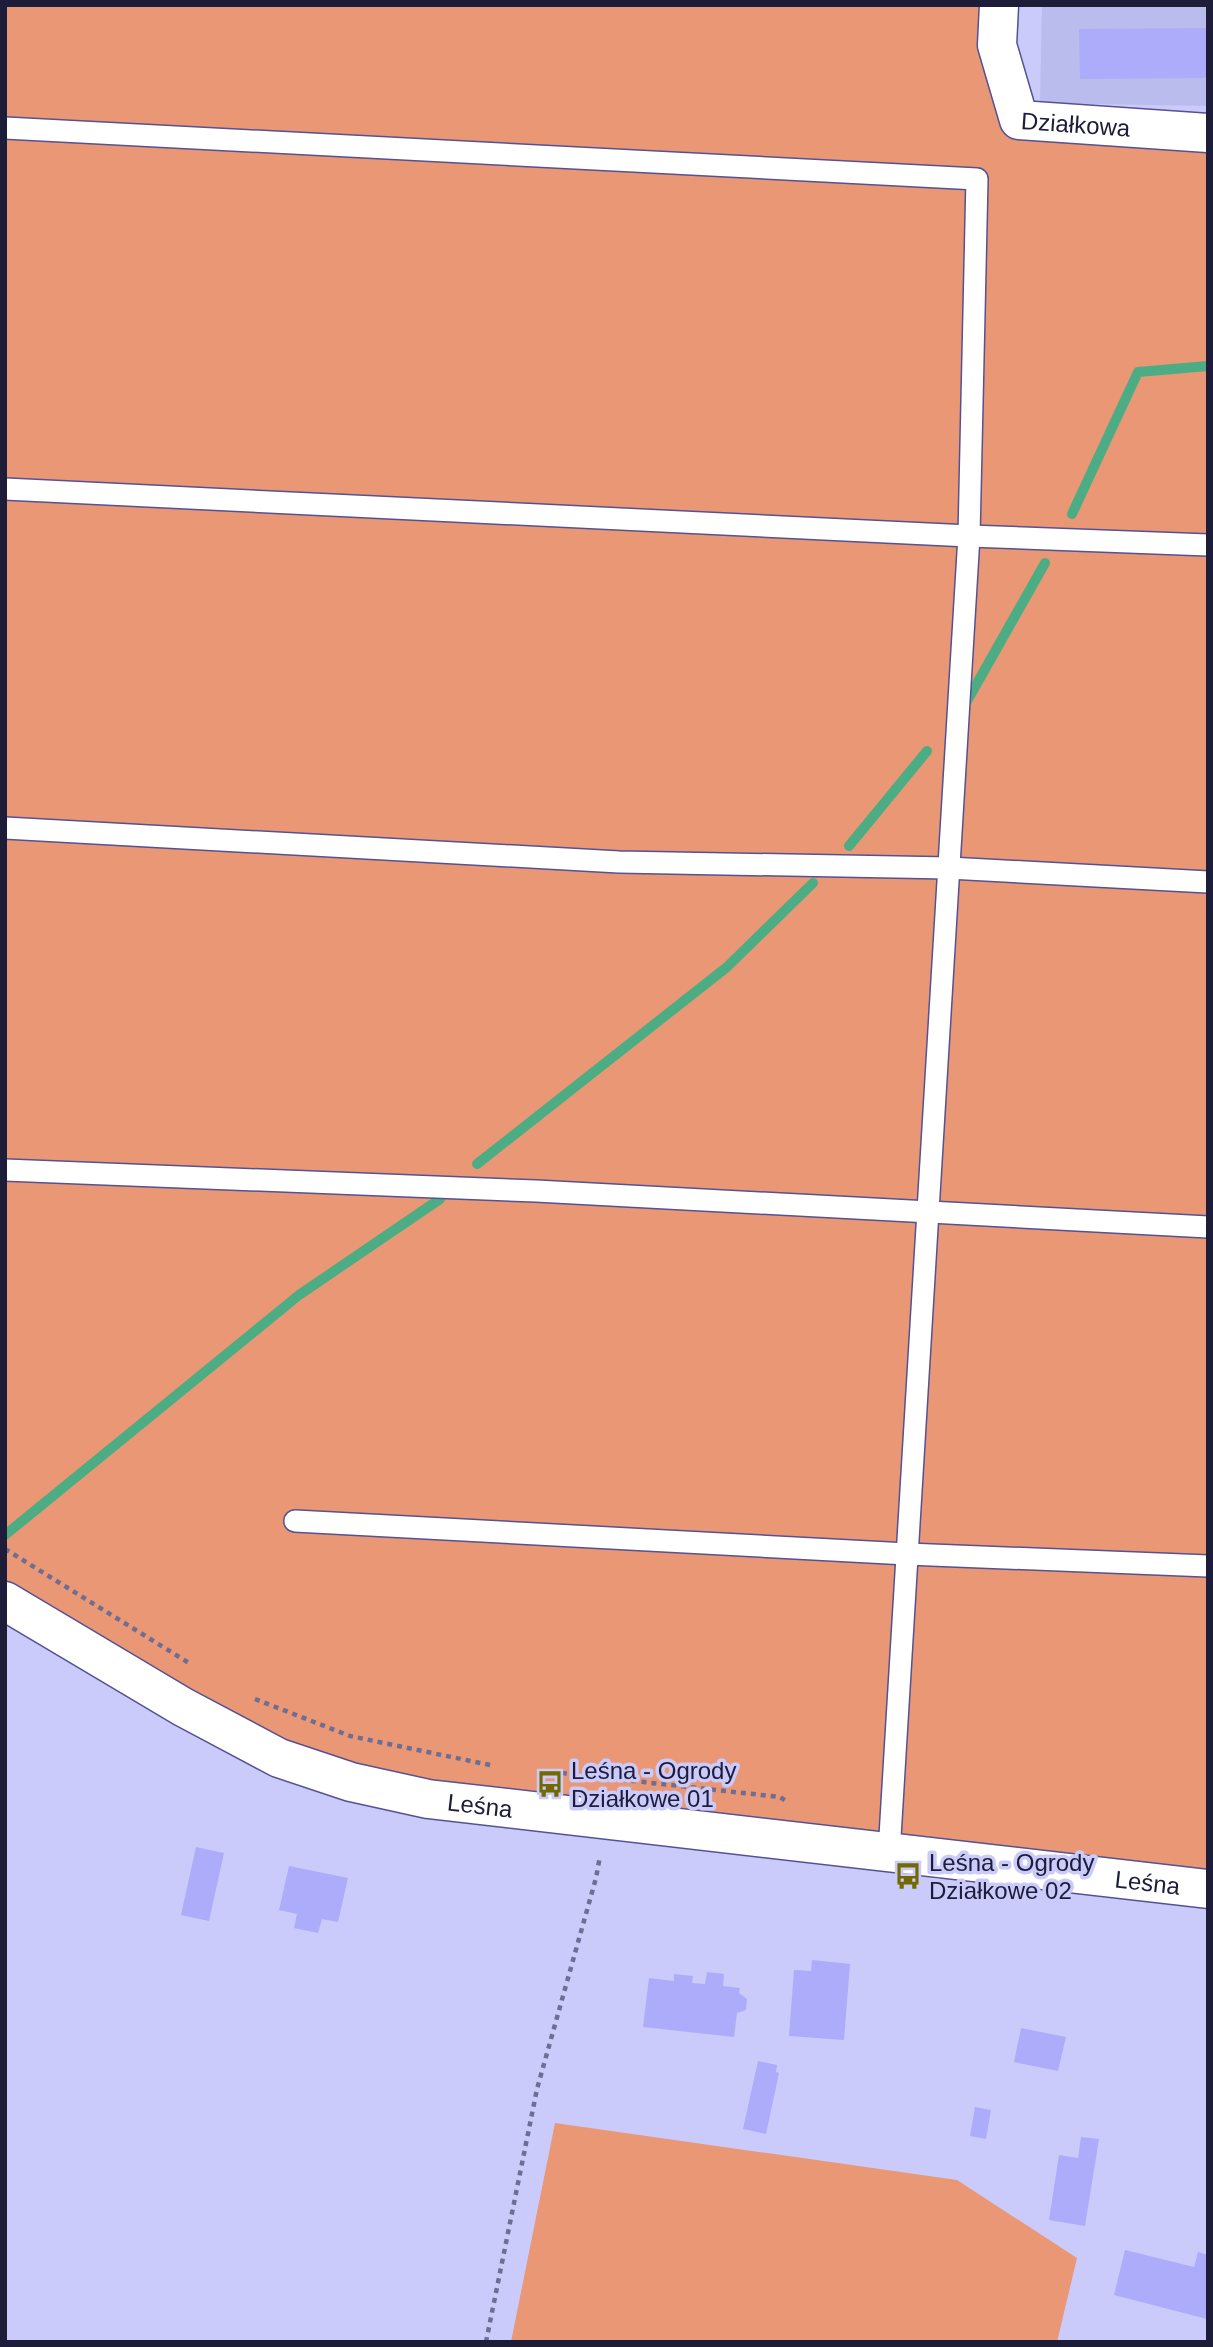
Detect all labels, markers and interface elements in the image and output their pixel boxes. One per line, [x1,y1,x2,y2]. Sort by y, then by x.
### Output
street label: Działkowa [1020,107,1132,141]
place label: Leśna - Ogrody Działkowe 01 [571,1757,736,1812]
bus stop icon: Leśna - Ogrody Działkowe 01 [535,1769,565,1799]
street label: Leśna [446,1788,515,1822]
place label: Leśna - Ogrody Działkowe 02 [929,1849,1094,1904]
bus stop icon: Leśna - Ogrody Działkowe 02 [893,1861,923,1891]
street label: Leśna [1114,1865,1182,1899]

